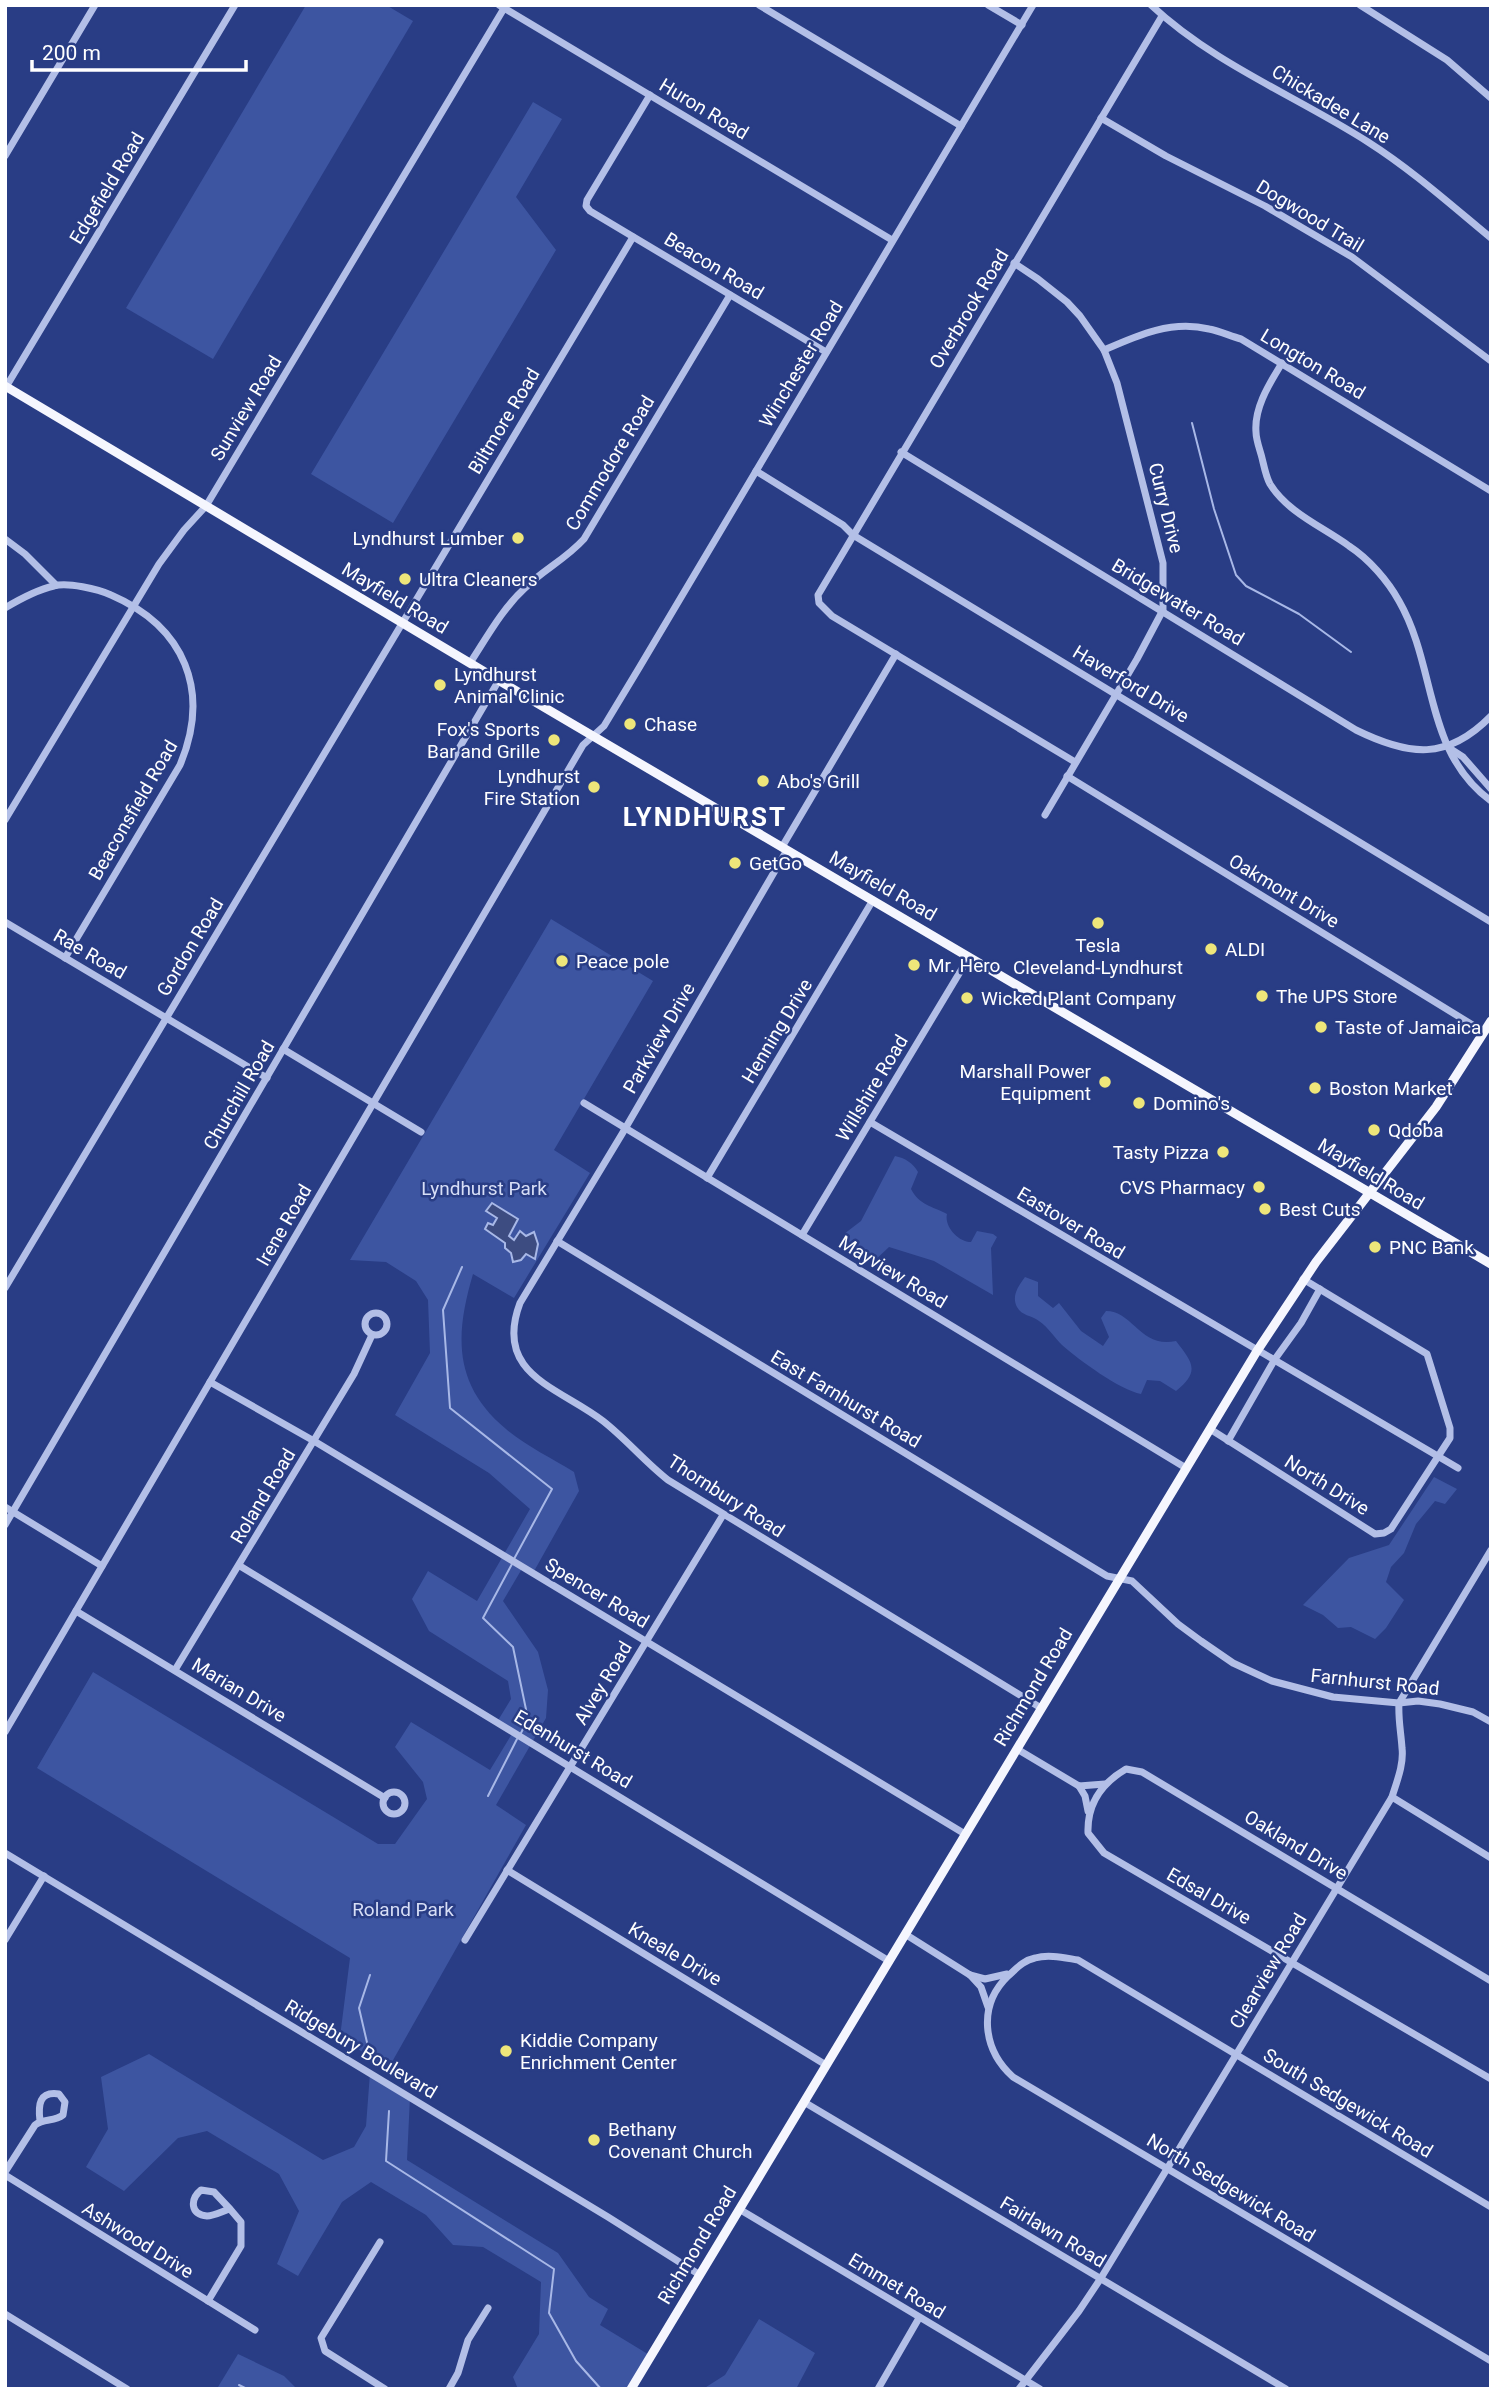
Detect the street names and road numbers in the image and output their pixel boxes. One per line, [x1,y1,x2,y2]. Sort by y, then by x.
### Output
street label: Chickadee Lane [1268,60,1394,148]
street label: Huron Road [655,73,753,145]
street label: Edgefield Road [65,128,149,248]
street label: Dogwood Trail [1252,175,1368,257]
street label: Beacon Road [660,227,768,305]
street label: Overbrook Road [924,245,1014,373]
street label: Winchester Road [754,297,848,431]
street label: Longton Road [1257,324,1369,404]
street label: Sunview Road [206,351,286,465]
street label: Biltmore Road [463,364,545,478]
street label: Commodore Road [561,391,659,535]
street label: Curry Drive [1144,460,1188,556]
street label: Bridgewater Road [1108,554,1248,650]
street label: Mayfield Road [338,557,452,639]
street label: Haverford Drive [1069,640,1193,728]
street label: Beaconsfield Road [84,736,182,884]
street label: Mayfield Road [825,846,941,926]
street label: Oakmont Drive [1225,849,1343,933]
street label: Gordon Road [152,894,228,1000]
street label: Rae Road [49,924,131,984]
street label: Henning Drive [737,975,817,1087]
street label: Parkview Drive [618,979,700,1097]
street label: Willshire Road [831,1031,913,1145]
street label: Churchill Road [199,1036,279,1154]
street label: Mayfield Road [1314,1133,1428,1215]
street label: Irene Road [251,1180,317,1270]
street label: Eastover Road [1013,1182,1129,1264]
street label: Mayview Road [835,1231,951,1313]
street label: East Farnhurst Road [767,1345,925,1453]
street label: Roland Road [226,1444,300,1548]
street label: Thornbury Road [663,1450,789,1542]
street label: North Drive [1280,1450,1374,1520]
street label: Spencer Road [541,1553,653,1633]
street label: Richmond Road [989,1624,1077,1750]
street label: Alvey Road [569,1637,637,1729]
street label: Marian Drive [188,1653,290,1727]
street label: Farnhurst Road [1310,1664,1440,1700]
street label: Edenhurst Road [510,1705,636,1793]
street label: Oakland Drive [1240,1805,1352,1885]
street label: Edsal Drive [1163,1863,1255,1929]
street label: Clearview Road [1225,1909,1311,2033]
street label: Kneale Drive [624,1917,726,1991]
street label: Ridgebury Boulevard [281,1995,441,2103]
street label: South Sedgewick Road [1259,2043,1437,2163]
street label: North Sedgewick Road [1143,2129,1319,2247]
street label: Richmond Road [653,2182,741,2308]
street label: Fairlawn Road [996,2191,1110,2273]
street label: Ashwood Drive [78,2197,198,2283]
street label: Emmet Road [844,2248,950,2324]

